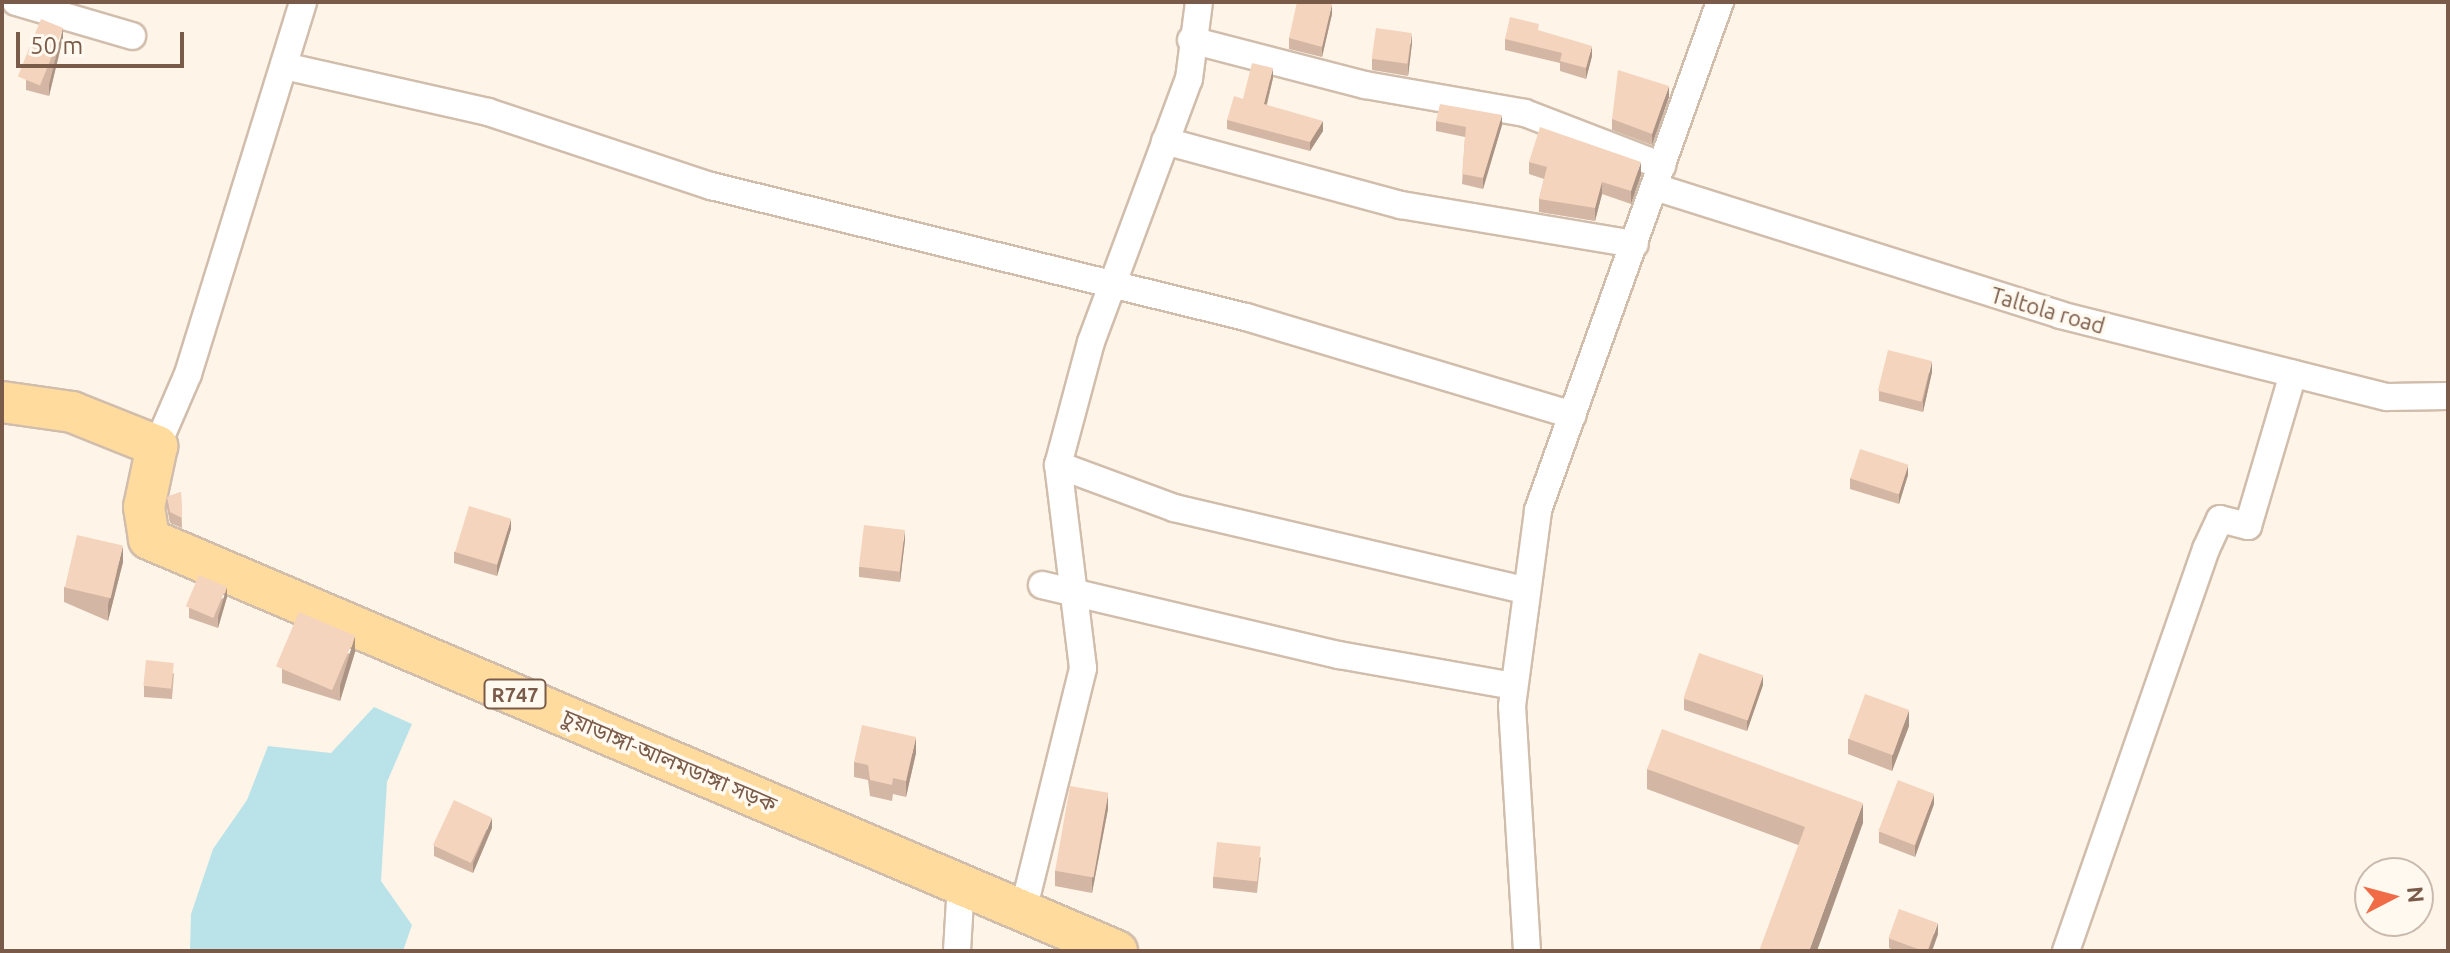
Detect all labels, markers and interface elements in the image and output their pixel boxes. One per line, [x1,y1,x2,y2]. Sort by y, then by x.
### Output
scale bar [20,16,188,66]
text: 50 m [30,32,83,59]
street label: Taltola road [1988,281,2108,339]
road number: R747 [483,678,547,710]
street label: চুয়াডাঙ্গা-আলমডাঙ্গা সড়ক [559,703,781,817]
north arrow [2354,857,2434,937]
text: N [2403,885,2430,904]

